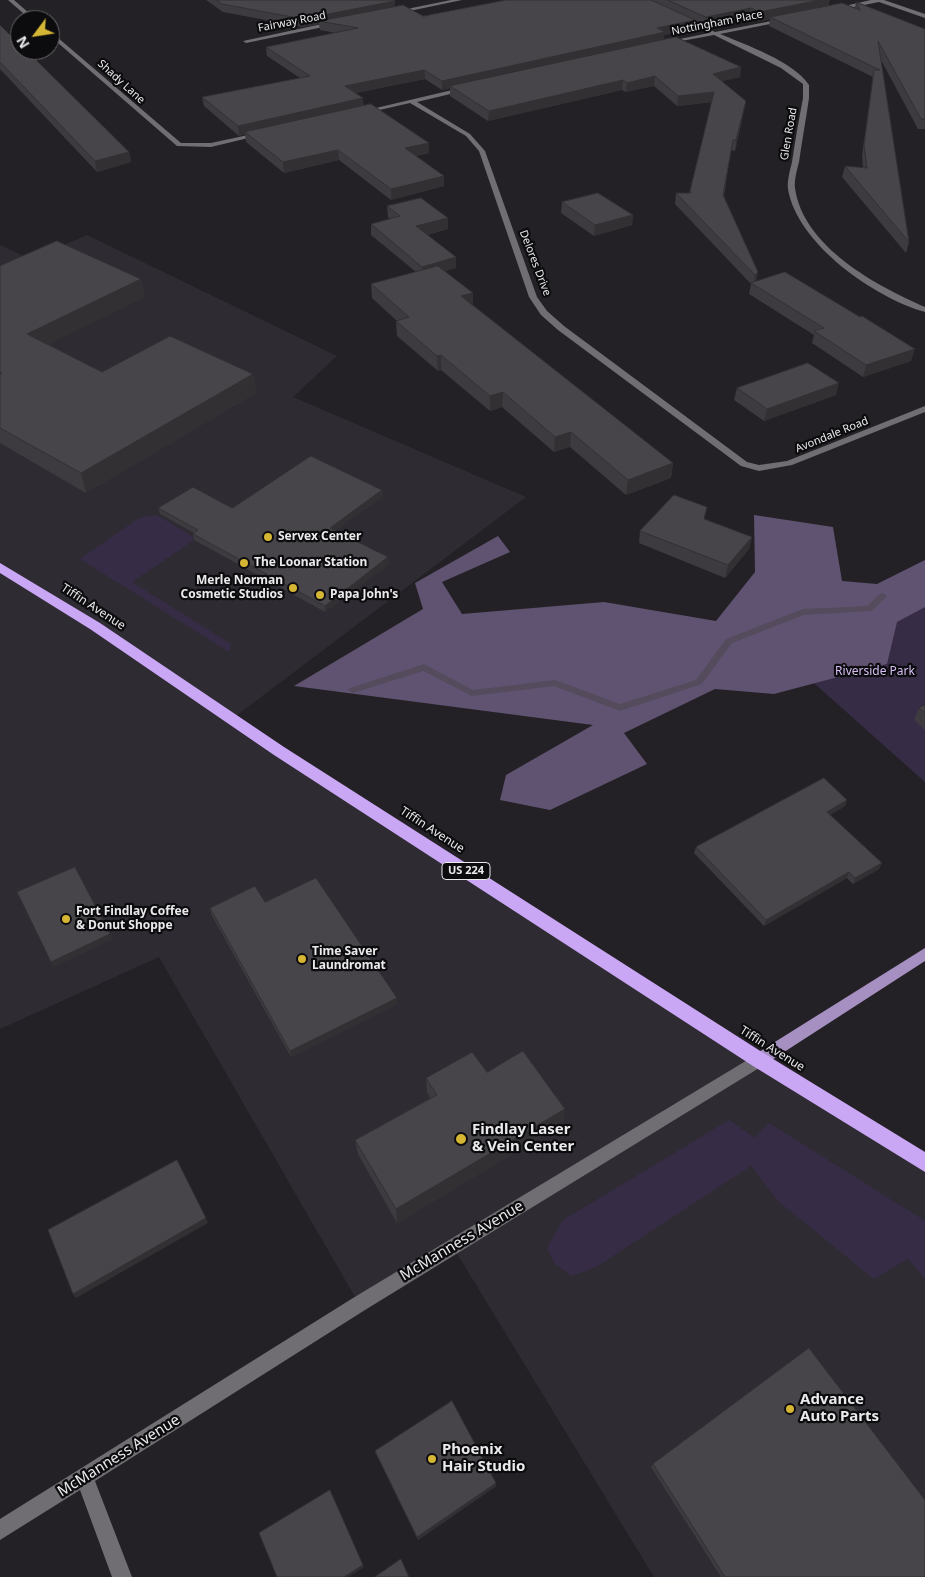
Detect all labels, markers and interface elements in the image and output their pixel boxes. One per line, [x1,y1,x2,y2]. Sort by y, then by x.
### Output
street label: Nottingham Place [670,8,764,38]
street label: Fairway Road [257,9,327,35]
north arrow [10,10,60,60]
text: N [11,33,34,52]
street label: Shady Lane [95,57,147,107]
street label: Glen Road [778,107,800,161]
street label: Delores Drive [516,228,554,298]
street label: Avondale Road [794,414,870,456]
place label: Servex Center [278,530,361,544]
marker: Servex Center [262,531,274,543]
place label: The Loonar Station [254,556,367,570]
marker: The Loonar Station [238,557,250,569]
place label: Merle Norman Cosmetic Studios [180,574,283,602]
street label: Tiffin Avenue [58,581,128,633]
marker: Merle Norman Cosmetic Studios [287,582,299,594]
place label: Papa John's [330,588,398,602]
marker: Papa John's [314,589,326,601]
park label: Riverside Park [835,665,915,679]
street label: Tiffin Avenue [397,804,467,856]
road number: US 224 [442,862,490,879]
place label: Fort Findlay Coffee & Donut Shoppe [76,905,189,933]
marker: Fort Findlay Coffee & Donut Shoppe [60,913,72,925]
place label: Time Saver Laundromat [312,945,386,973]
marker: Time Saver Laundromat [296,953,308,965]
street label: Tiffin Avenue [737,1023,807,1075]
place label: Findlay Laser & Vein Center [472,1121,574,1156]
marker: Findlay Laser & Vein Center [454,1132,468,1146]
street label: McManness Avenue [397,1197,527,1285]
place label: Advance Auto Parts [800,1391,879,1426]
marker: Advance Auto Parts [784,1403,796,1415]
street label: McManness Avenue [55,1411,183,1501]
place label: Phoenix Hair Studio [442,1441,525,1476]
marker: Phoenix Hair Studio [426,1453,438,1465]

